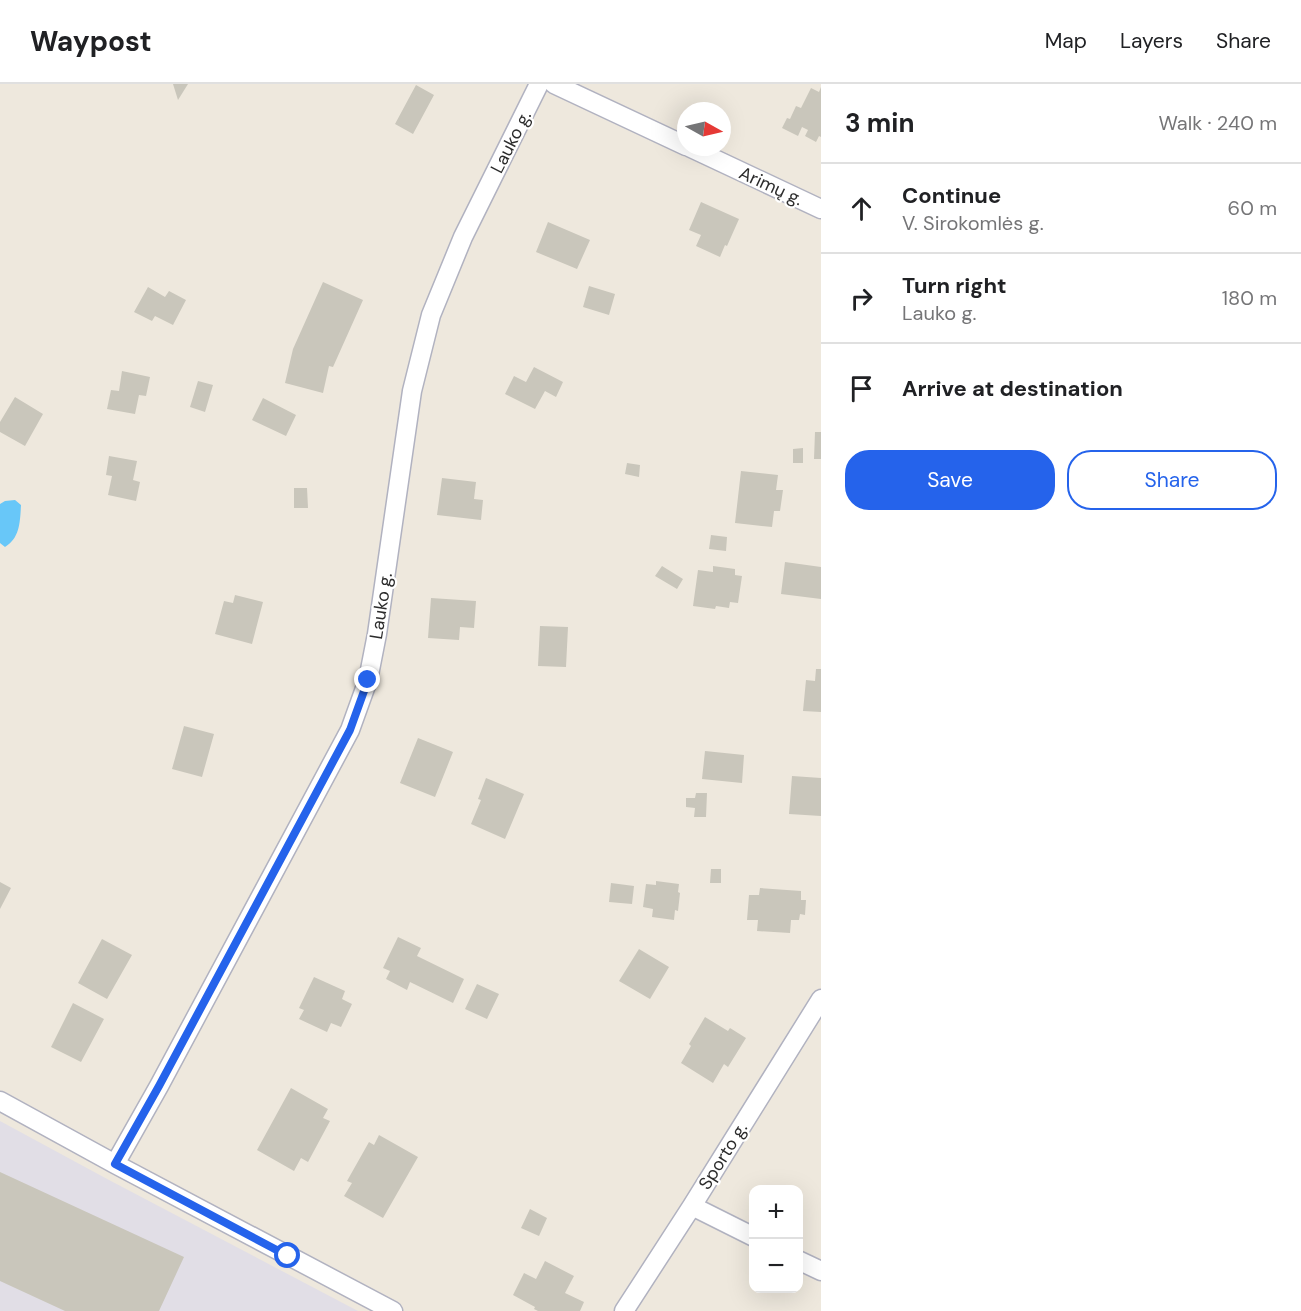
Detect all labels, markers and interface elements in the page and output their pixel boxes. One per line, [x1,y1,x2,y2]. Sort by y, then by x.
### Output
text: Waypost [30,23,152,60]
text: Map [1045,27,1087,55]
text: Layers [1120,27,1183,55]
text: Share [1216,27,1271,55]
north arrow [677,102,731,156]
text: 3 min [845,106,914,140]
street label: Lauko g. [485,107,537,177]
text: Walk · 240 m [1158,110,1277,136]
street label: Arimų g. [735,161,807,211]
text: Continue [902,181,1001,210]
icon: ahead [845,192,878,225]
text: 60 m [1228,195,1277,221]
text: V. Sirokomlės g. [902,210,1044,236]
text: Turn right [902,271,1007,300]
icon: right [845,282,878,315]
text: 180 m [1222,285,1277,311]
text: Lauko g. [902,300,977,326]
icon: arrive [845,372,878,405]
text: Arrive at destination [902,374,1123,403]
button: Save [845,450,1055,510]
button: Share [1067,450,1277,510]
street label: Lauko g. [364,571,398,641]
route end [354,666,380,692]
street label: Sporto g. [693,1118,753,1194]
map controls [749,1185,803,1293]
button: + [749,1185,803,1239]
button: − [749,1239,803,1293]
route start [274,1242,300,1268]

